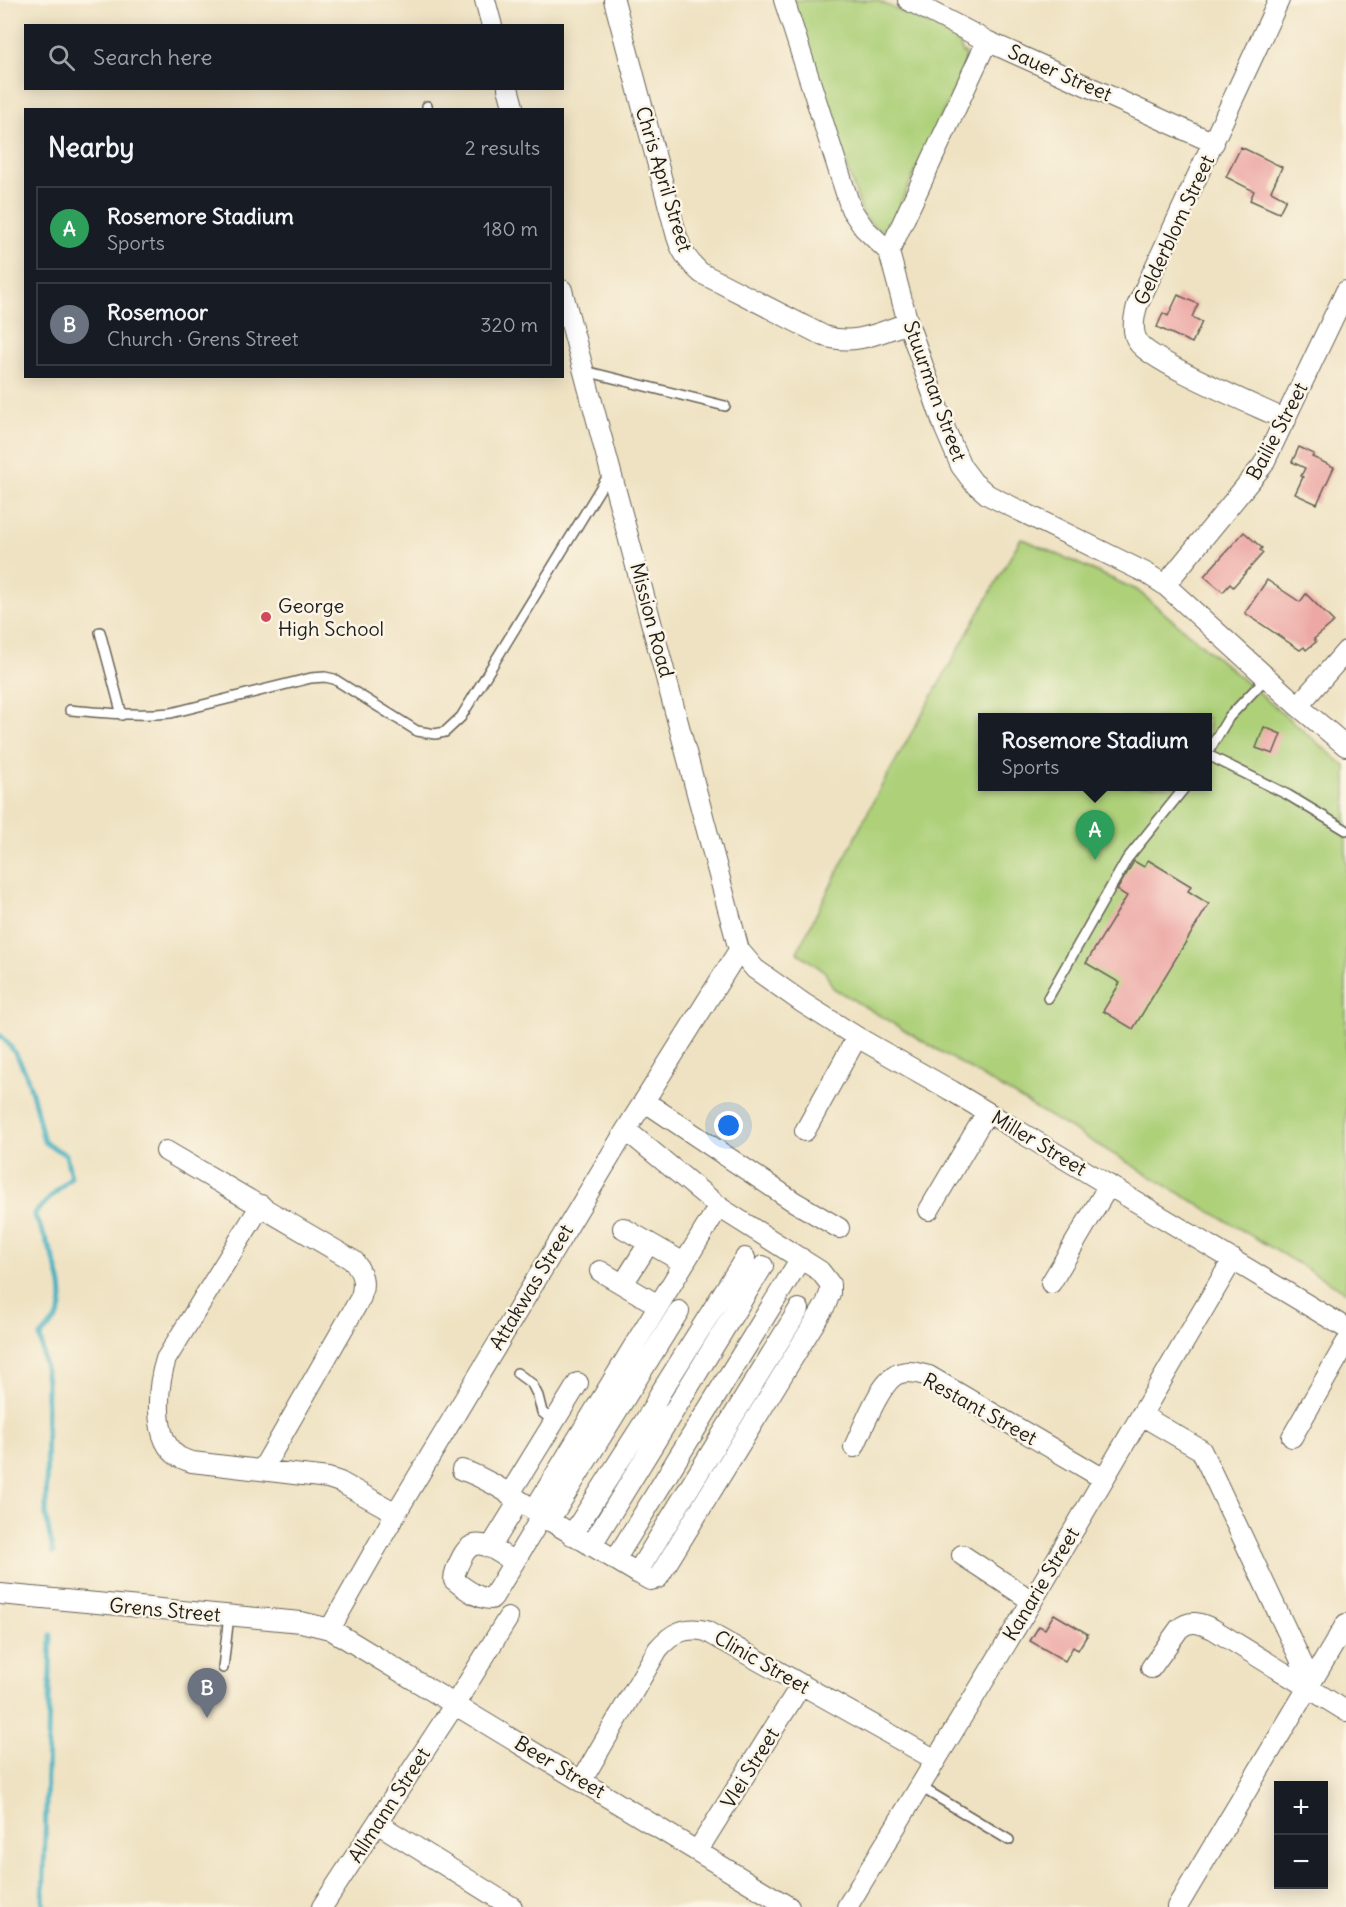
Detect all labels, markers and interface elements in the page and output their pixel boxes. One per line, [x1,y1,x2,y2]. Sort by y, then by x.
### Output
search box [24,24,564,90]
street label: Sauer Street [1004,39,1116,107]
icon: search [45,41,78,74]
text: Search here [93,43,212,71]
street label: Chris April Street [630,103,699,255]
text: Nearby [48,131,134,164]
text: 2 results [465,135,540,160]
street label: Gelderblom Street [1128,151,1219,309]
text: Rosemore Stadium [107,202,294,230]
text: A [63,216,76,241]
text: 180 m [483,216,538,241]
text: Sports [107,230,165,255]
text: Rosemoor [107,298,208,326]
text: B [63,312,76,337]
text: 320 m [480,312,538,337]
street label: Stuurman Street [898,317,973,465]
text: Church · Grens Street [107,326,299,351]
street label: Bailie Street [1240,377,1313,484]
street label: Mission Road [625,560,680,680]
place label: George High School [278,593,384,641]
marker: George High School [259,610,273,624]
popup [978,713,1212,791]
text: Rosemore Stadium [1002,726,1188,754]
text: Sports [1002,754,1059,779]
pin: A [1076,810,1114,860]
street label: Miller Street [987,1104,1092,1181]
your location [714,1111,743,1140]
street label: Attakwas Street [483,1219,578,1354]
street label: Restant Street [919,1367,1042,1450]
street label: Kanarie Street [997,1522,1084,1645]
street label: Grens Street [108,1592,222,1627]
street label: Clinic Street [710,1624,815,1699]
pin: B [188,1668,226,1718]
street label: Vlei Street [715,1723,784,1813]
street label: Beer Street [511,1730,610,1803]
street label: Allmann Street [342,1742,435,1867]
map controls [1274,1781,1328,1889]
button: + [1274,1781,1328,1835]
button: − [1274,1835,1328,1889]

